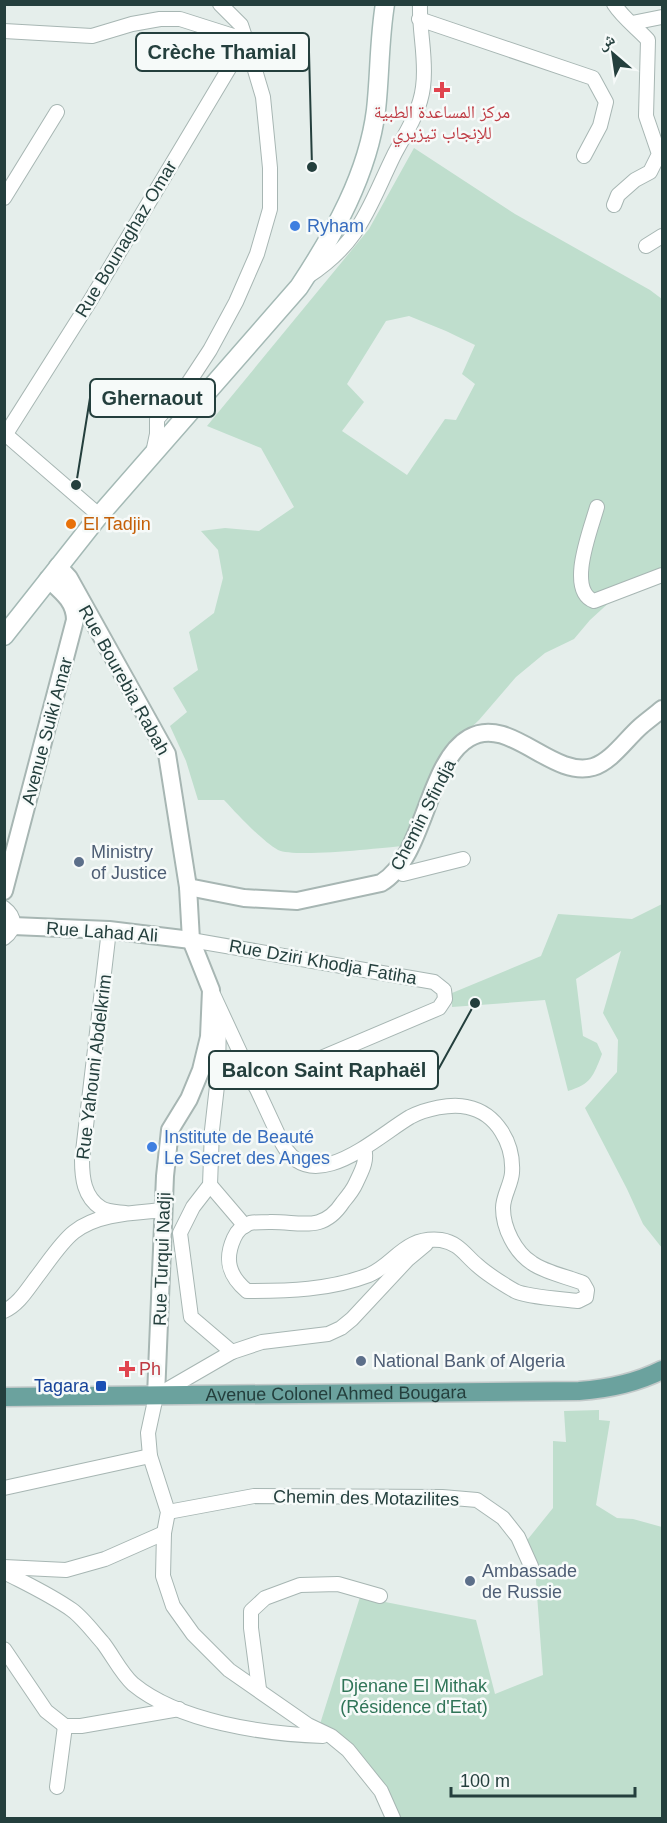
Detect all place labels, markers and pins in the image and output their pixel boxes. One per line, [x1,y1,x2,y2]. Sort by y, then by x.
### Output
callout: Crèche Thamial [136,33,309,71]
marker: مركز المساعدة الطبية للإنجاب تيزيري [433,81,451,99]
place label: مركز المساعدة الطبية للإنجاب تيزيري [374,102,510,148]
place label: Ryham [307,216,364,236]
marker: Ryham [288,219,302,233]
callout: Ghernaout [90,379,215,417]
place label: El Tadjin [83,514,151,534]
marker: El Tadjin [64,517,78,531]
place label: Ministry of Justice [91,842,167,883]
marker: Ministry of Justice [72,855,86,869]
callout: Balcon Saint Raphaël [209,1051,438,1089]
place label: Institute de Beauté Le Secret des Anges [164,1127,330,1168]
marker: Institute de Beauté Le Secret des Anges [145,1140,159,1154]
place label: National Bank of Algeria [373,1351,566,1371]
marker: National Bank of Algeria [354,1354,368,1368]
place label: Ph [139,1359,161,1379]
marker: Ph [120,1362,134,1376]
place label: Tagara [34,1376,90,1396]
marker: Tagara [94,1379,108,1393]
place label: Ambassade de Russie [482,1561,577,1602]
marker: Ambassade de Russie [463,1574,477,1588]

